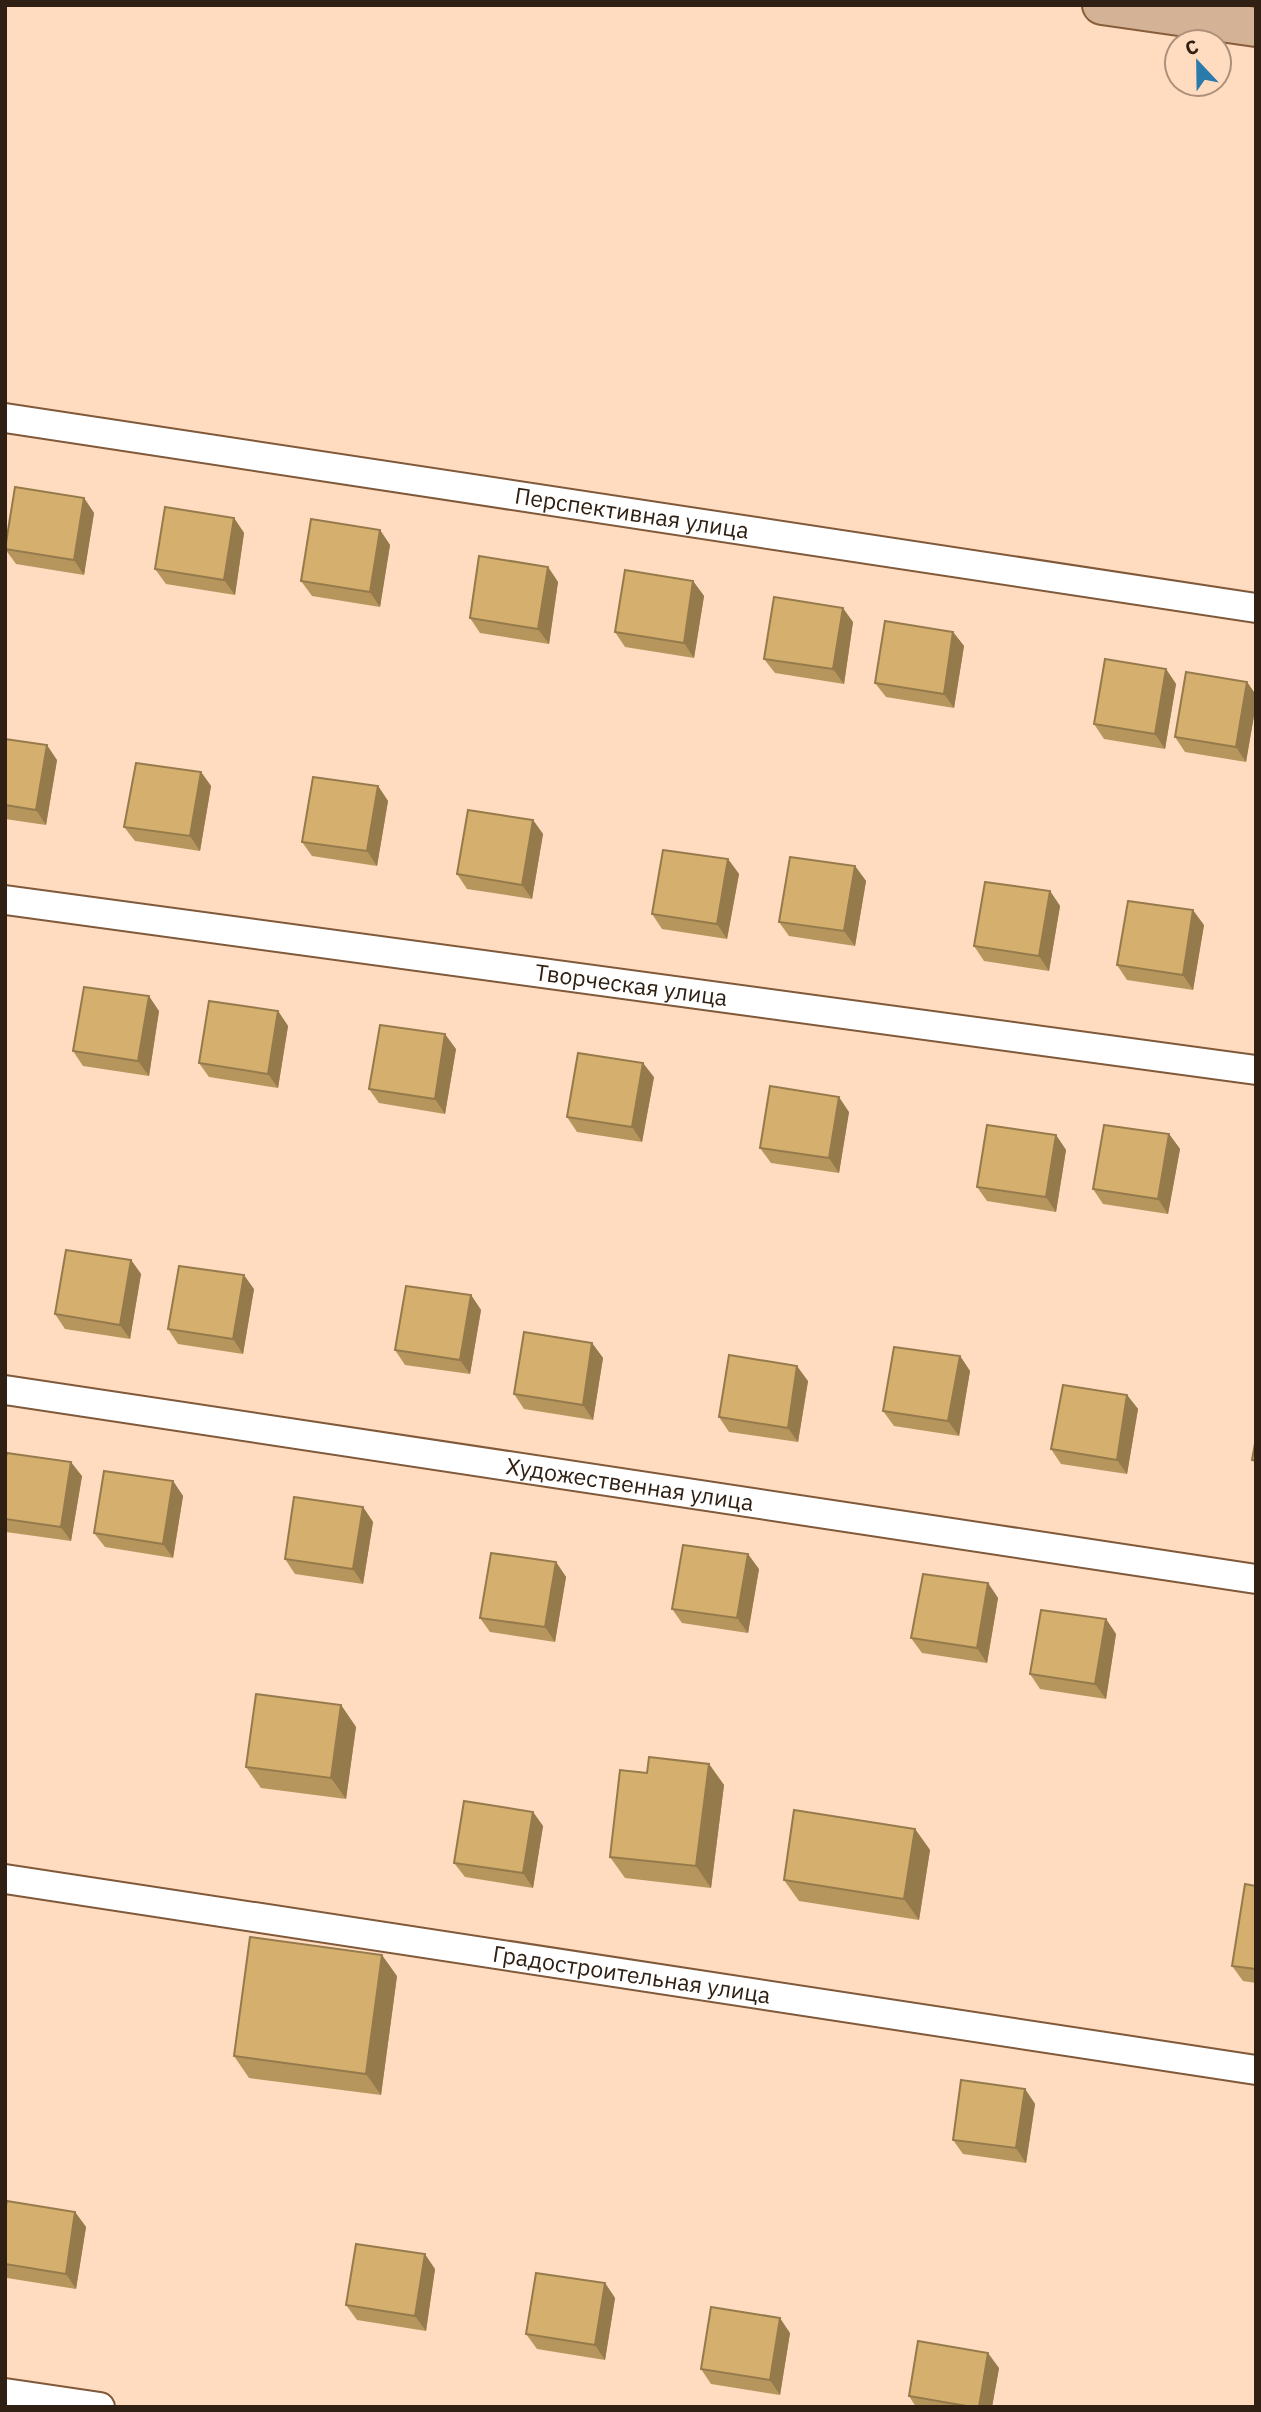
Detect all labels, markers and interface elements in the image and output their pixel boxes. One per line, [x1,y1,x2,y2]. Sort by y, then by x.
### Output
north arrow [1163,28,1233,98]
text: С [1181,34,1202,61]
street label: Перспективная улица [513,480,751,545]
street label: Творческая улица [533,956,730,1012]
street label: Художественная улица [504,1450,756,1517]
street label: Градостроительная улица [491,1938,773,2010]

